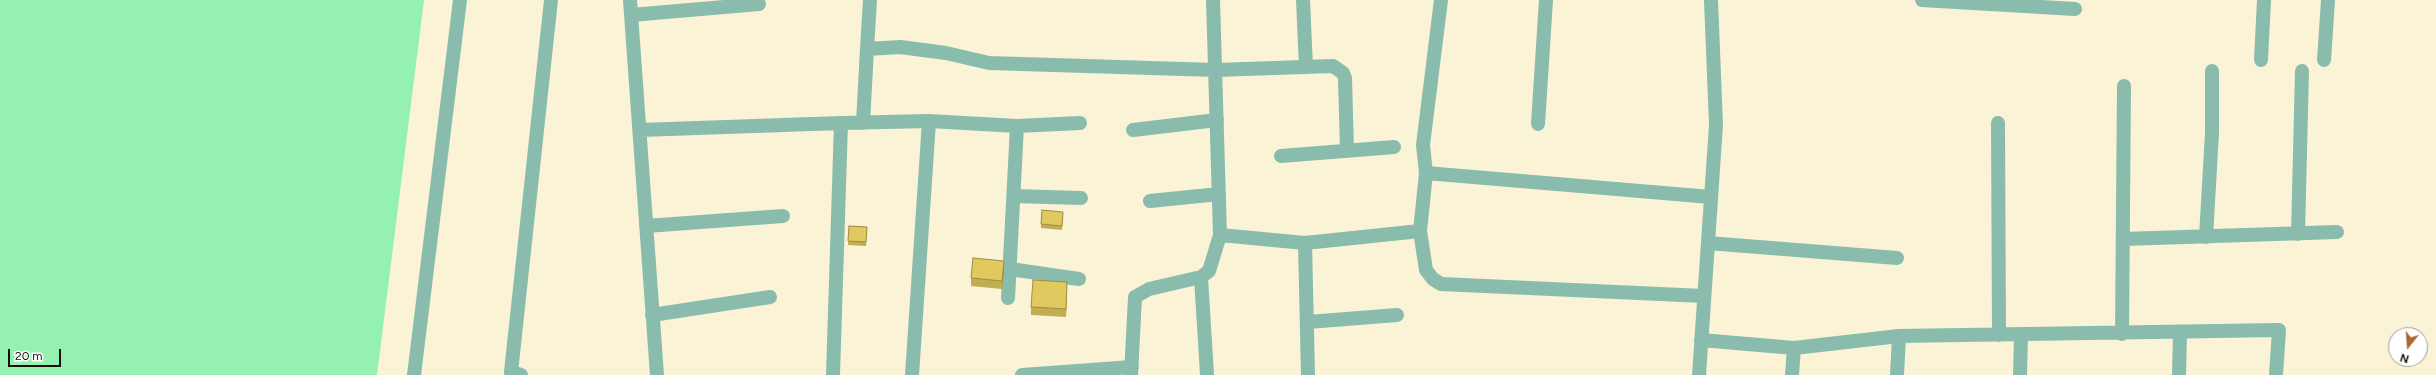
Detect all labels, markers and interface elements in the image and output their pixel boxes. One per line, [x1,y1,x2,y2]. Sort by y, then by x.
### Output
north arrow [2388,327,2428,367]
scale bar [10,341,63,367]
text: 20 m [15,349,43,363]
text: N [2399,351,2411,365]

